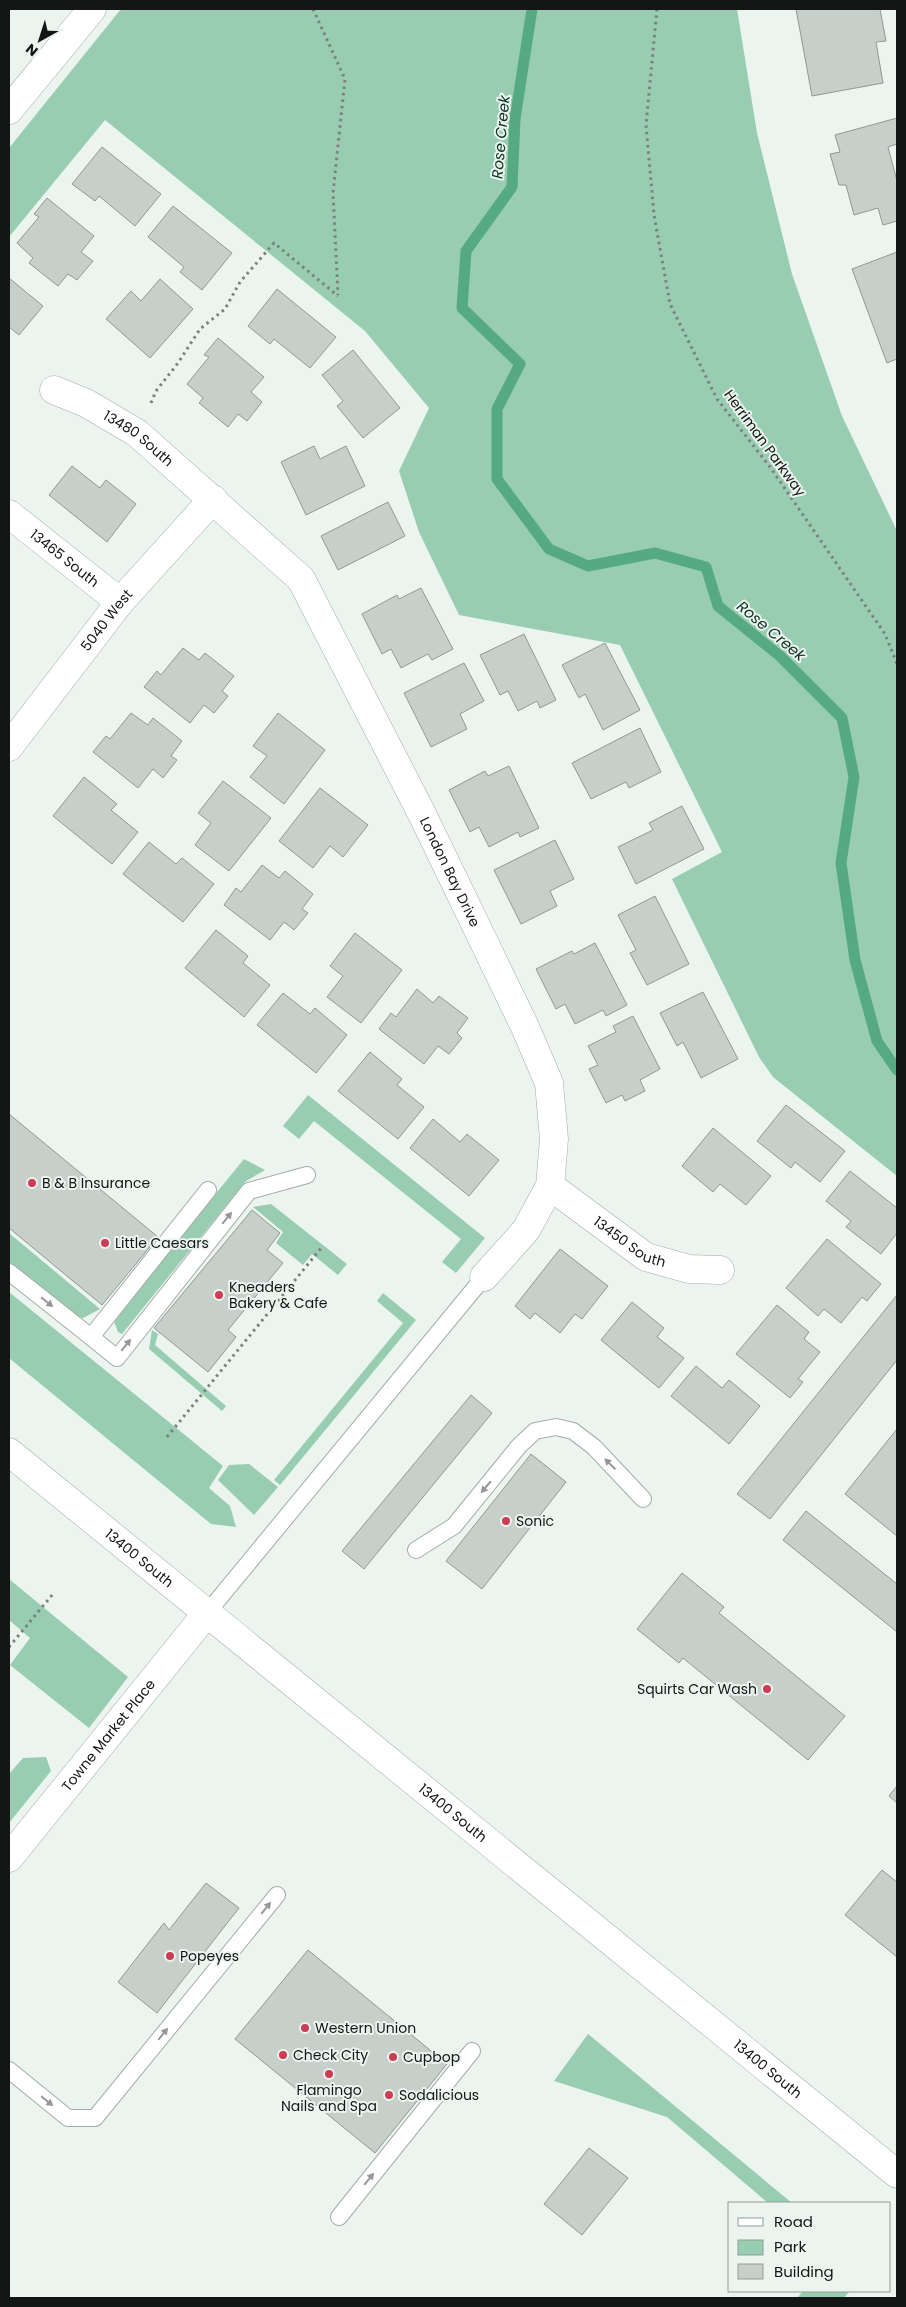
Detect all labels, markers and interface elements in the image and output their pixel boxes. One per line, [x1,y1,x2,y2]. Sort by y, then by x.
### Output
north arrow [15,15,65,65]
text: N [21,39,42,61]
water label: Rose Creek [486,93,515,180]
street label: Herriman Parkway [719,385,811,501]
street label: 13480 South [100,405,178,471]
street label: 13465 South [26,524,103,592]
street label: 5040 West [76,585,137,655]
water label: Rose Creek [732,596,811,666]
street label: London Bay Drive [415,814,485,931]
place label: B & B Insurance [42,1173,151,1193]
marker: B & B Insurance [26,1177,38,1189]
one-way arrow [222,1212,233,1225]
street label: 13450 South [589,1212,668,1272]
place label: Little Caesars [115,1233,209,1253]
marker: Little Caesars [99,1237,111,1249]
place label: Kneaders Bakery & Cafe [229,1277,328,1313]
marker: Kneaders Bakery & Cafe [213,1289,225,1301]
one-way arrow [40,1297,53,1308]
one-way arrow [121,1339,132,1352]
one-way arrow [604,1458,616,1470]
one-way arrow [480,1480,491,1493]
place label: Sonic [516,1511,554,1531]
marker: Sonic [500,1515,512,1527]
street label: 13400 South [101,1524,178,1592]
street label: Towne Market Place [57,1674,160,1796]
place label: Squirts Car Wash [637,1679,757,1699]
marker: Squirts Car Wash [761,1683,773,1695]
street label: 13400 South [414,1779,491,1847]
one-way arrow [261,1902,272,1915]
place label: Popeyes [180,1946,239,1966]
marker: Popeyes [164,1950,176,1962]
place label: Western Union [315,2018,416,2038]
marker: Western Union [299,2022,311,2034]
one-way arrow [158,2028,169,2041]
street label: 13400 South [729,2035,806,2103]
place label: Check City [293,2045,368,2065]
place label: Cupbop [403,2047,460,2067]
marker: Check City [277,2049,289,2061]
marker: Cupbop [387,2051,399,2063]
marker: Flamingo Nails and Spa [323,2068,335,2080]
place label: Flamingo Nails and Spa [281,2080,377,2116]
place label: Sodalicious [399,2085,479,2105]
marker: Sodalicious [383,2089,395,2101]
one-way arrow [40,2095,53,2106]
one-way arrow [364,2173,375,2186]
legend [728,2202,891,2292]
text: Road [774,2211,813,2232]
text: Park [774,2236,806,2257]
text: Building [774,2261,834,2282]

